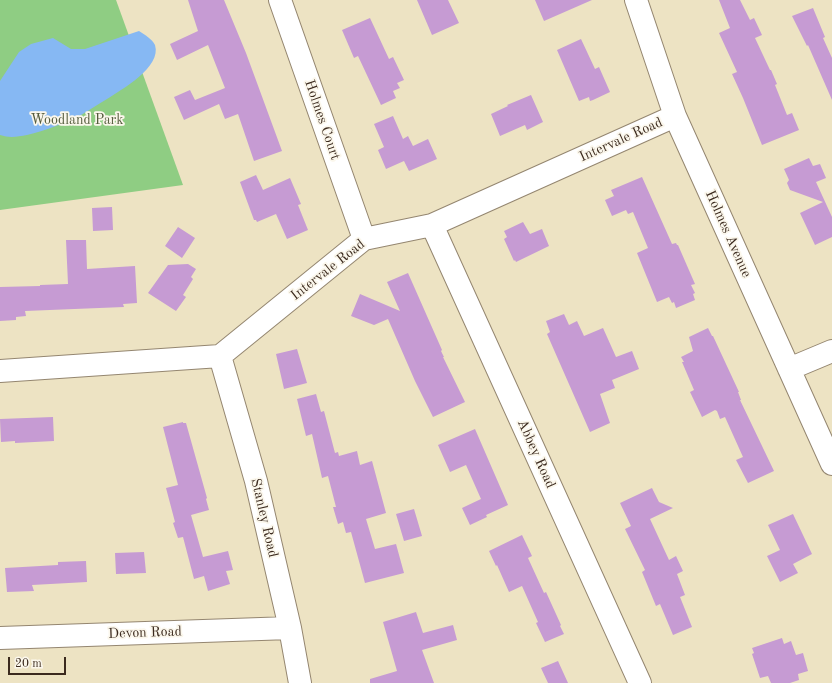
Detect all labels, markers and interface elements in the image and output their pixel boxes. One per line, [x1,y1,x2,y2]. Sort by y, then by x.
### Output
street label: Holmes Court [300,78,344,162]
park label: Woodland Park [30,112,124,128]
street label: Intervale Road [577,114,665,166]
street label: Holmes Avenue [701,188,755,280]
street label: Intervale Road [288,236,368,304]
street label: Abbey Road [513,417,559,491]
street label: Stanley Road [247,477,281,559]
street label: Devon Road [108,623,182,643]
scale bar [10,649,68,675]
text: 20 m [15,658,42,670]

